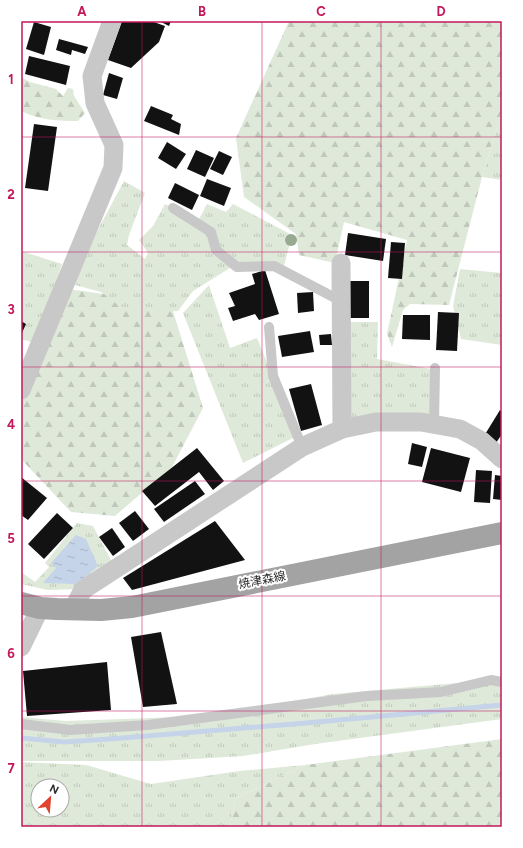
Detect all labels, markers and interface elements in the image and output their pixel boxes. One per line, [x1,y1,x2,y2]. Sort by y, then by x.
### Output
text: A [77,4,87,19]
text: B [198,4,206,19]
text: C [316,4,326,19]
text: D [436,4,446,19]
text: 1 [8,72,14,87]
text: 2 [7,187,15,202]
text: 3 [7,302,15,317]
text: 4 [7,417,15,432]
text: 5 [7,531,15,546]
street label: 焼津森線 [237,569,287,591]
text: 6 [7,646,15,661]
text: 7 [7,761,15,776]
north arrow [30,778,70,818]
text: N [47,782,61,797]

